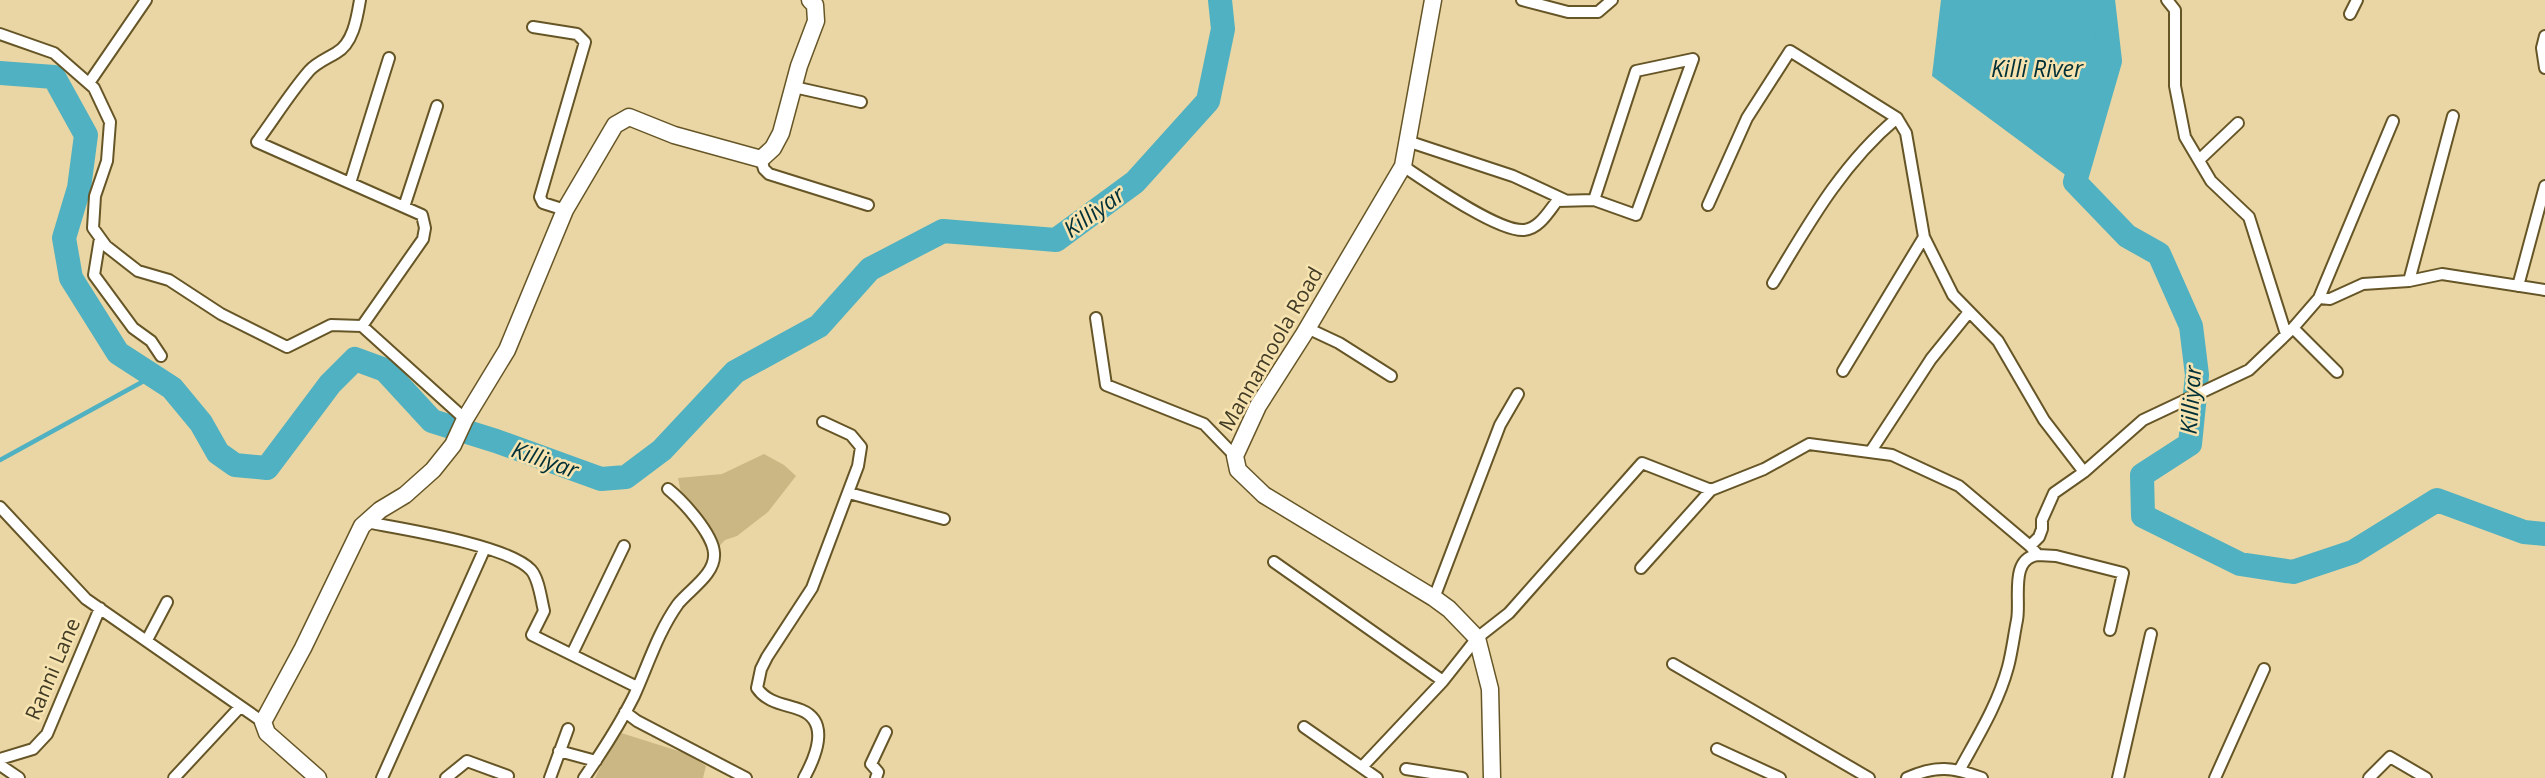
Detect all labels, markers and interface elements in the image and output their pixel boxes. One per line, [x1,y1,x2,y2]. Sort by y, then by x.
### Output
water label: Killi River [1991,52,2084,84]
water label: Killiyar [1056,177,1131,244]
street label: Mannamoola Road [1212,261,1329,436]
water label: Killiyar [2172,364,2208,435]
water label: Killiyar [508,433,584,486]
street label: Ranni Lane [18,613,86,724]

